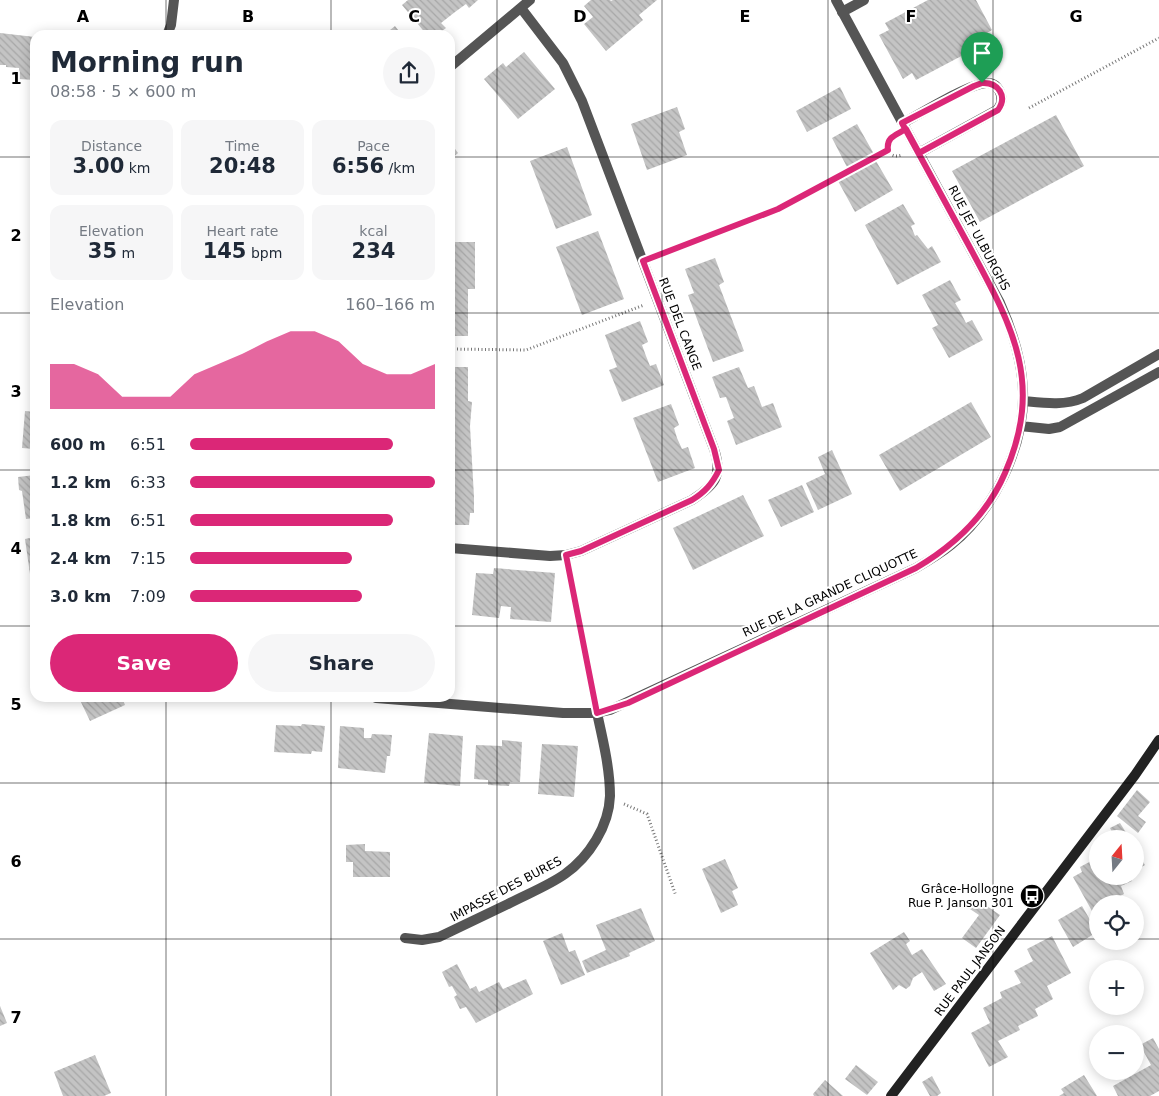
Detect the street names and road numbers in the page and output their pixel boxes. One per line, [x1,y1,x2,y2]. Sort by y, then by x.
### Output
street label: RUE JEF ULBURGHS [945,183,1013,293]
street label: RUE DEL CANGE [656,276,704,372]
street label: RUE DE LA GRANDE CLIQUOTTE [740,546,920,640]
street label: IMPASSE DES BURES [448,854,564,924]
street label: RUE PAUL JANSON [932,923,1008,1019]

